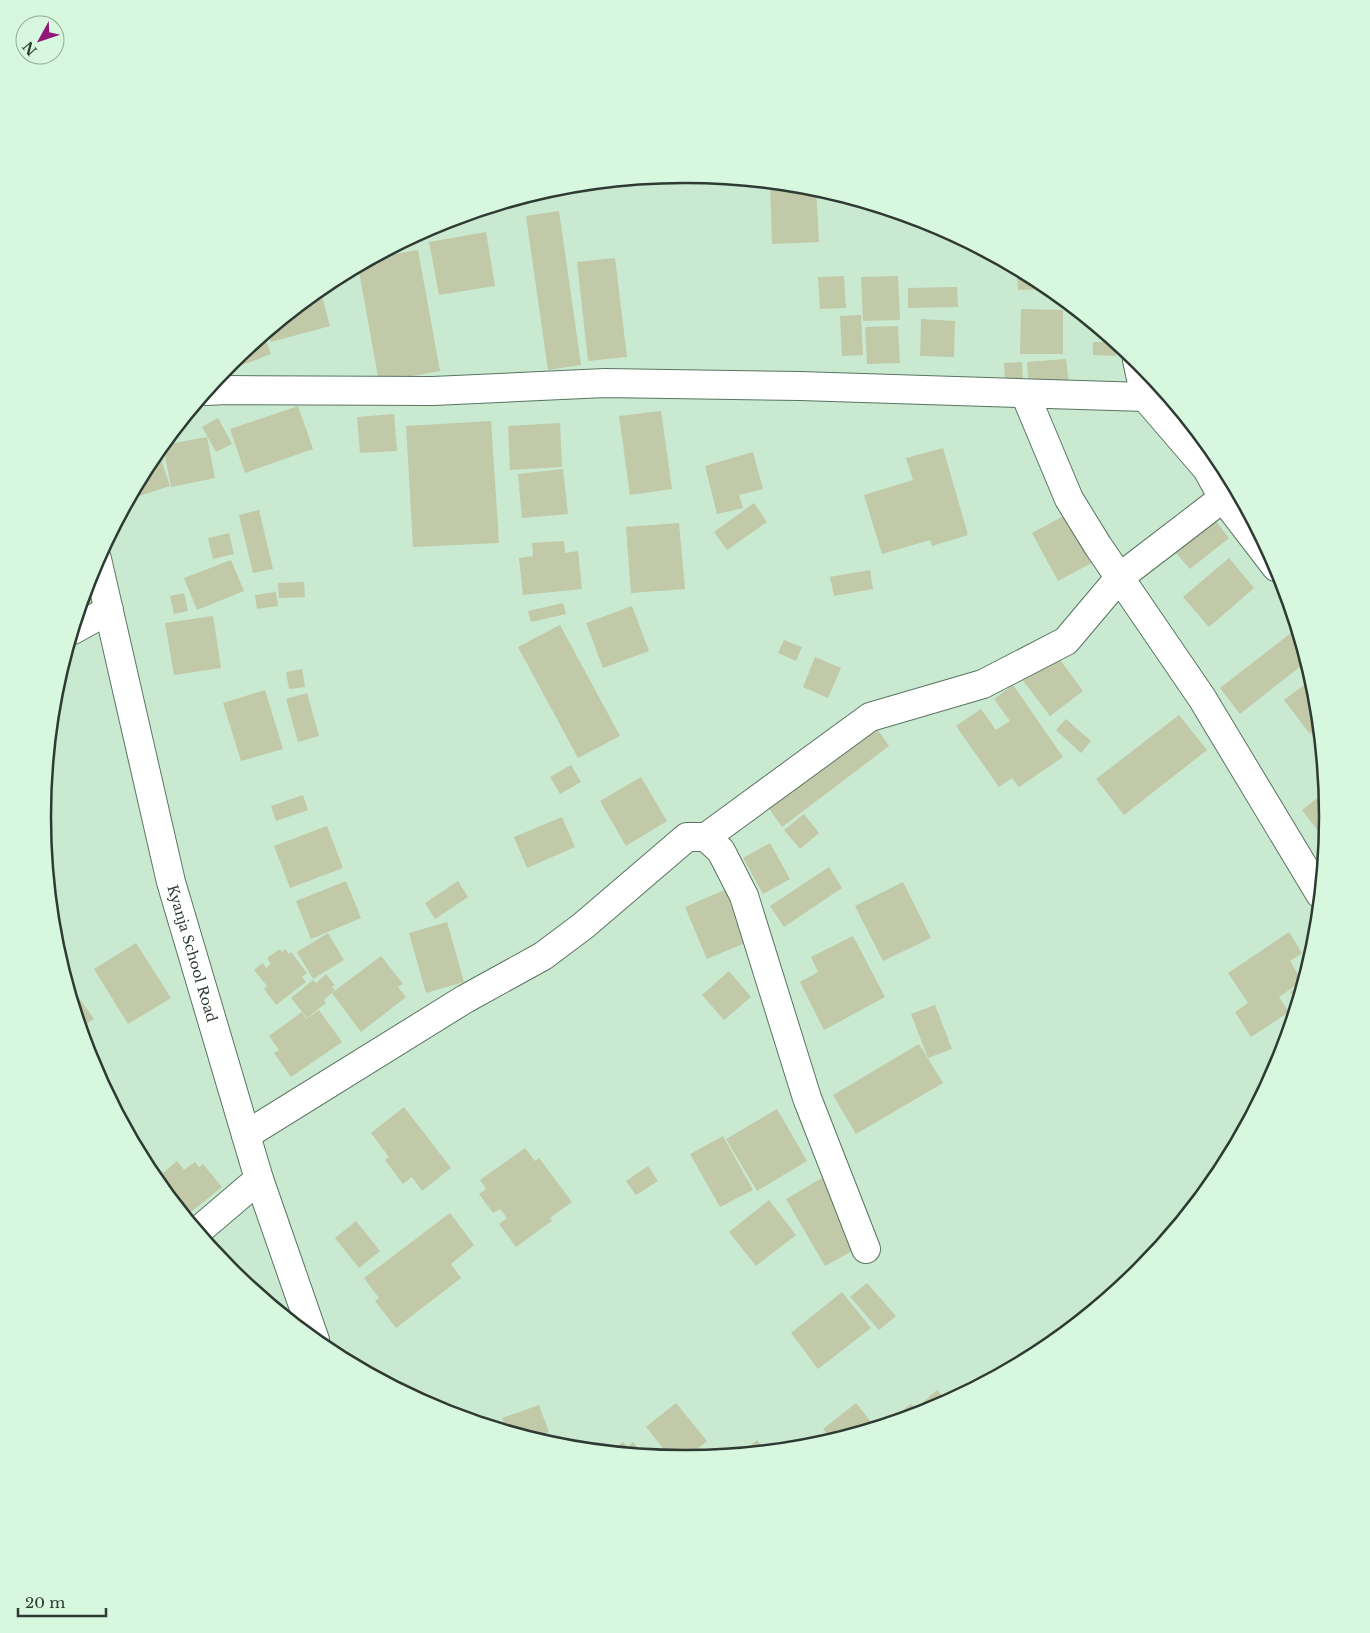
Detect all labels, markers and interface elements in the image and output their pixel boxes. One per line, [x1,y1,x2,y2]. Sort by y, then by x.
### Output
north arrow [15,15,65,65]
text: N [19,38,41,59]
street label: Kyanja School Road [163,883,221,1025]
scale bar [18,1586,105,1618]
text: 20 m [25,1593,65,1612]

